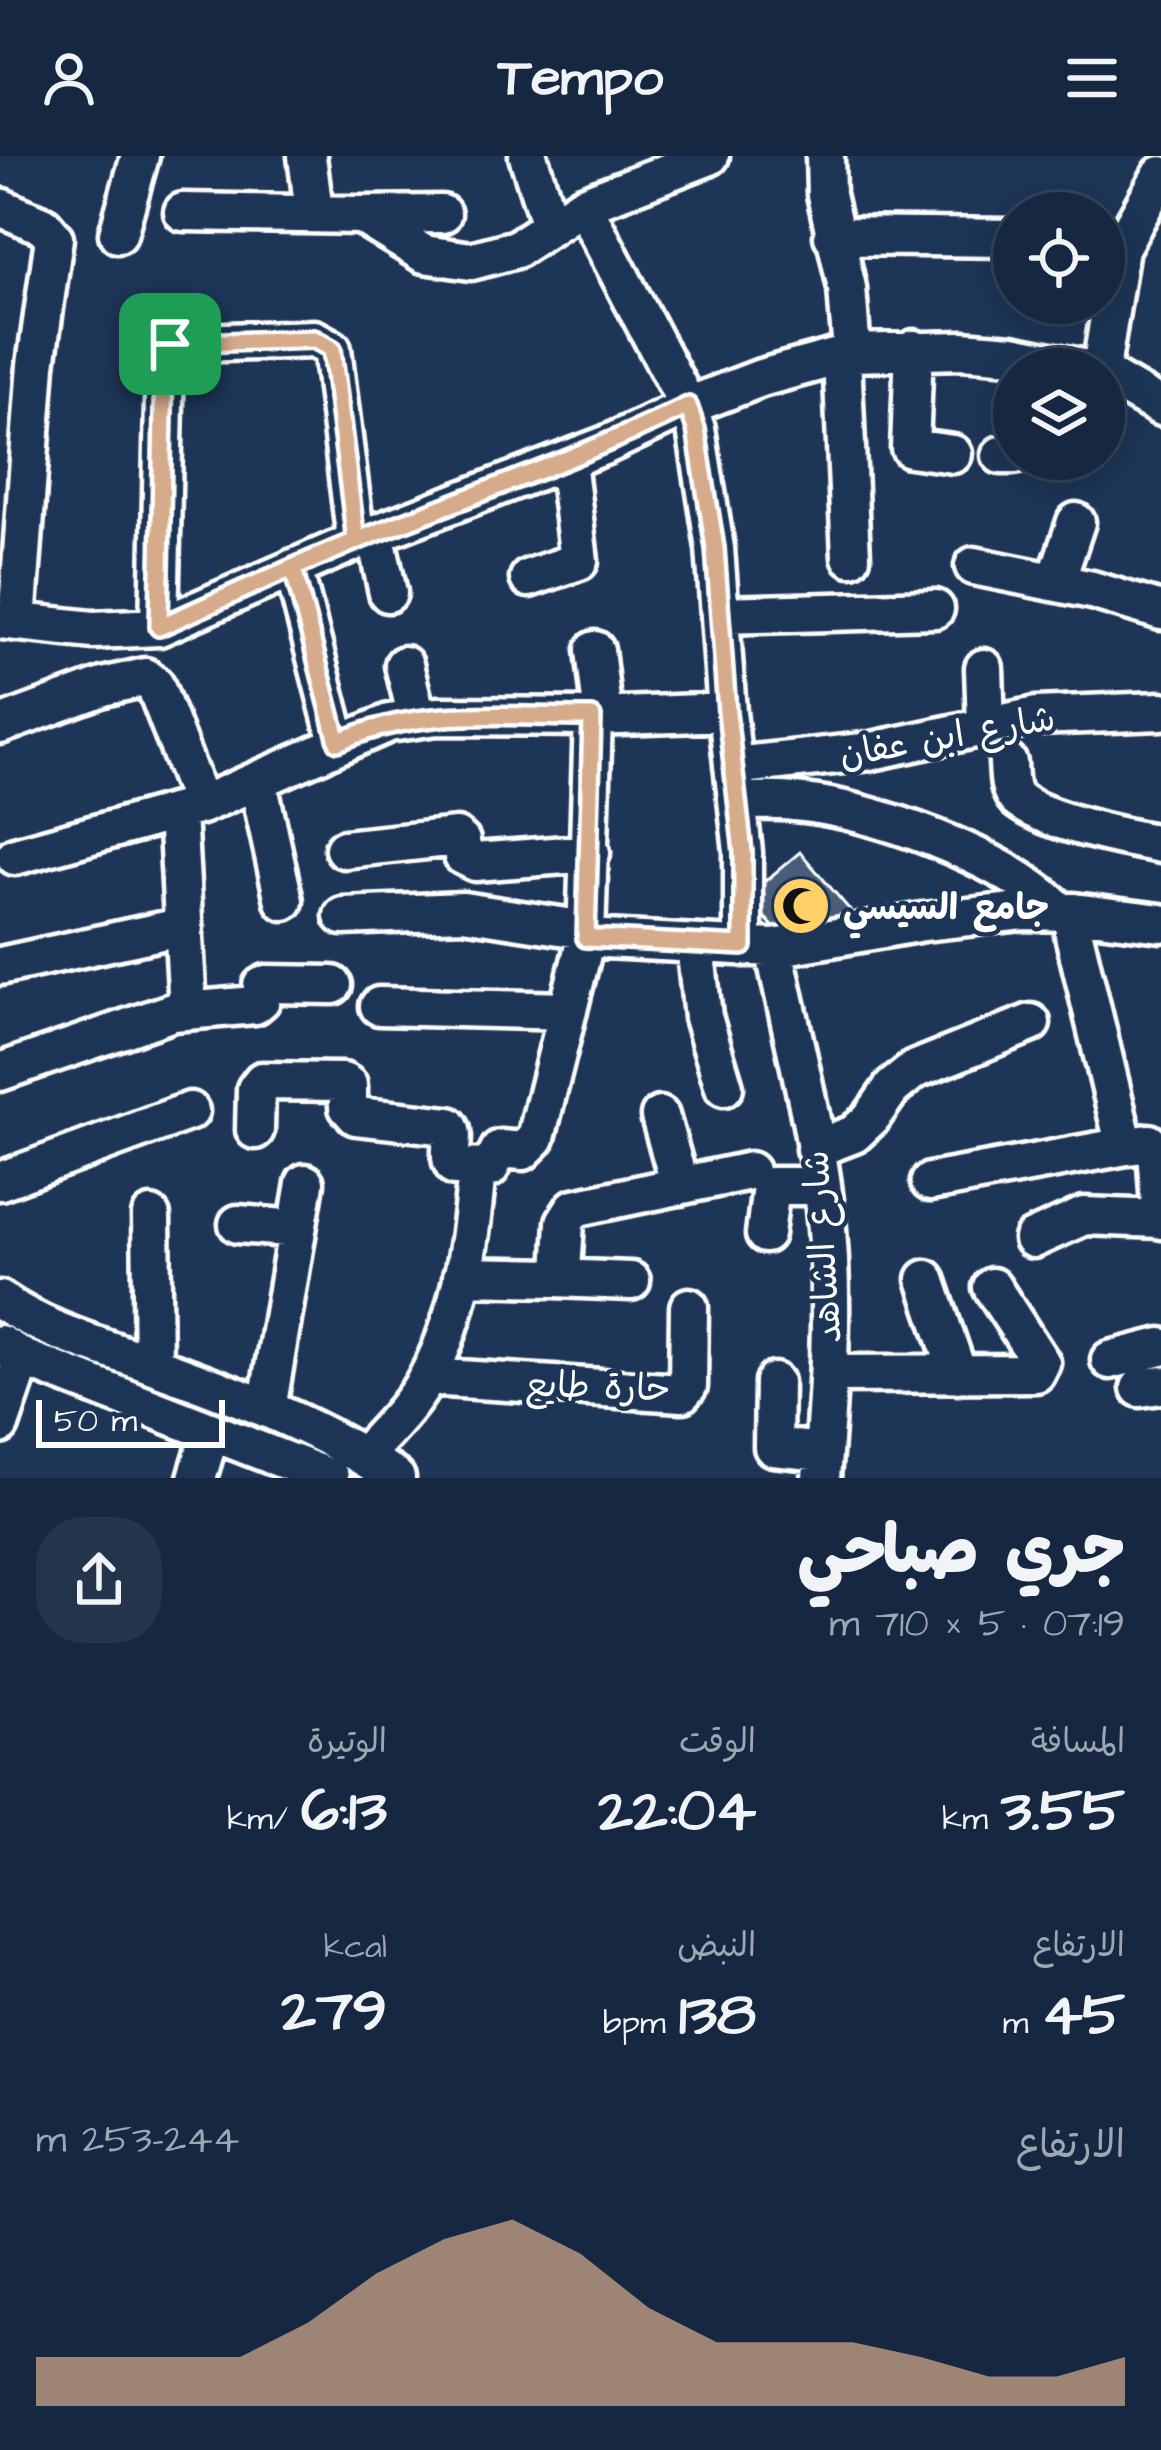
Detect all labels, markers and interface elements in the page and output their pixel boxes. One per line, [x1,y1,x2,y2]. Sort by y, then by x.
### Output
text: Tempo [498,41,663,116]
icon: person [36,45,102,111]
icon: menu [1059,45,1125,111]
map controls [993,192,1125,480]
button: locate [993,192,1125,324]
pin [119,293,221,395]
icon: arrive [137,311,203,377]
button: layers [993,348,1125,480]
street label: شارع ابن عفان [835,693,1059,782]
mosque icon: جامع السيسي [770,875,832,937]
place label: جامع السيسي [843,883,1049,939]
street label: شارع الشاهد [791,1149,856,1345]
street label: حارة طايع [524,1359,671,1416]
scale bar [36,1394,225,1447]
text: 50 m [54,1398,137,1444]
text: جري صباحي [797,1507,1125,1599]
button: share [36,1517,162,1643]
text: 07:19 · 5 × 710 m [829,1598,1125,1652]
text: الوتيرة [307,1719,387,1765]
text: الوقت [679,1719,756,1765]
text: المسافة [1031,1719,1125,1765]
text: 6:13 [301,1770,387,1853]
text: 22:04 [599,1770,756,1853]
text: 3.55 [1001,1770,1125,1853]
text: /km [227,1796,301,1842]
text: km [942,1796,1001,1842]
text: النبض [677,1923,756,1969]
text: الارتفاع [1032,1923,1125,1969]
text: kcal [324,1924,387,1970]
text: 279 [282,1970,387,2053]
text: 138 [679,1974,756,2057]
text: 45 [1042,1974,1125,2057]
text: bpm [603,2000,679,2046]
text: m [1003,2000,1042,2046]
text: 244–253 m [36,2114,239,2168]
text: الارتفاع [1016,2119,1125,2173]

